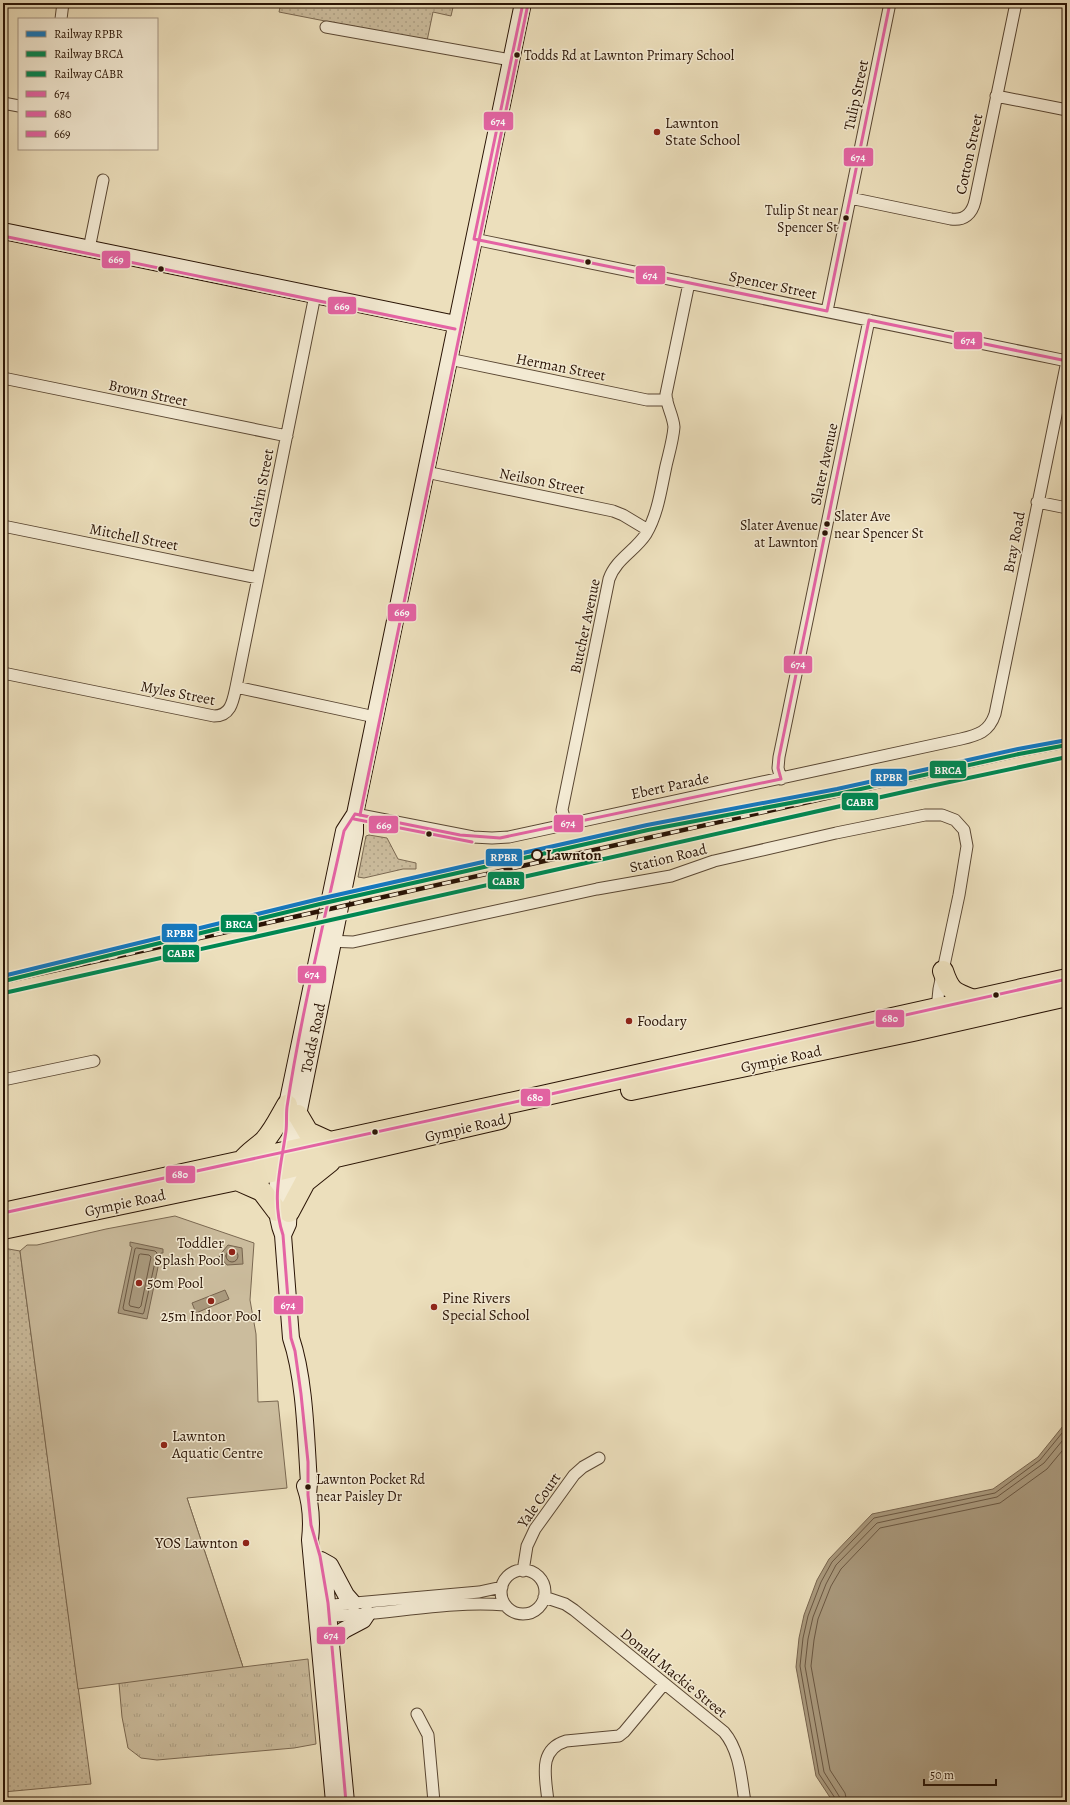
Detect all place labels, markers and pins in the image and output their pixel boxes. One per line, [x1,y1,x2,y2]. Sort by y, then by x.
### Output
place label: Todds Rd at Lawnton Primary School [524,46,735,65]
marker: Todds Rd at Lawnton Primary School [512,50,522,60]
place label: Lawnton State School [665,113,740,150]
marker: Lawnton State School [652,127,662,137]
place label: Tulip St near Spencer St [765,201,839,237]
marker: Tulip St near Spencer St [841,213,851,223]
unlabelled marker [583,257,593,267]
unlabelled marker [156,264,166,274]
place label: Slater Ave near Spencer St [834,507,924,543]
place label: Slater Avenue at Lawnton [740,516,818,552]
marker: Slater Ave near Spencer St [822,519,832,529]
marker: Slater Avenue at Lawnton [820,528,830,538]
unlabelled marker [424,829,434,839]
place label: Lawnton [546,845,602,865]
marker: Lawnton [531,849,543,861]
unlabelled marker [991,990,1001,1000]
place label: Foodary [637,1011,687,1031]
marker: Foodary [624,1016,634,1026]
unlabelled marker [370,1127,380,1137]
place label: Toddler Splash Pool [154,1233,224,1270]
marker: Toddler Splash Pool [227,1247,237,1257]
place label: 50m Pool [147,1273,203,1293]
marker: 50m Pool [134,1278,144,1288]
place label: Pine Rivers Special School [442,1288,530,1325]
marker: 25m Indoor Pool [206,1296,216,1306]
marker: Pine Rivers Special School [429,1302,439,1312]
place label: 25m Indoor Pool [161,1306,262,1326]
place label: Lawnton Aquatic Centre [171,1426,263,1463]
marker: Lawnton Aquatic Centre [159,1440,169,1450]
place label: Lawnton Pocket Rd near Paisley Dr [316,1470,425,1506]
marker: Lawnton Pocket Rd near Paisley Dr [303,1482,313,1492]
place label: YOS Lawnton [154,1533,238,1553]
marker: YOS Lawnton [241,1538,251,1548]

